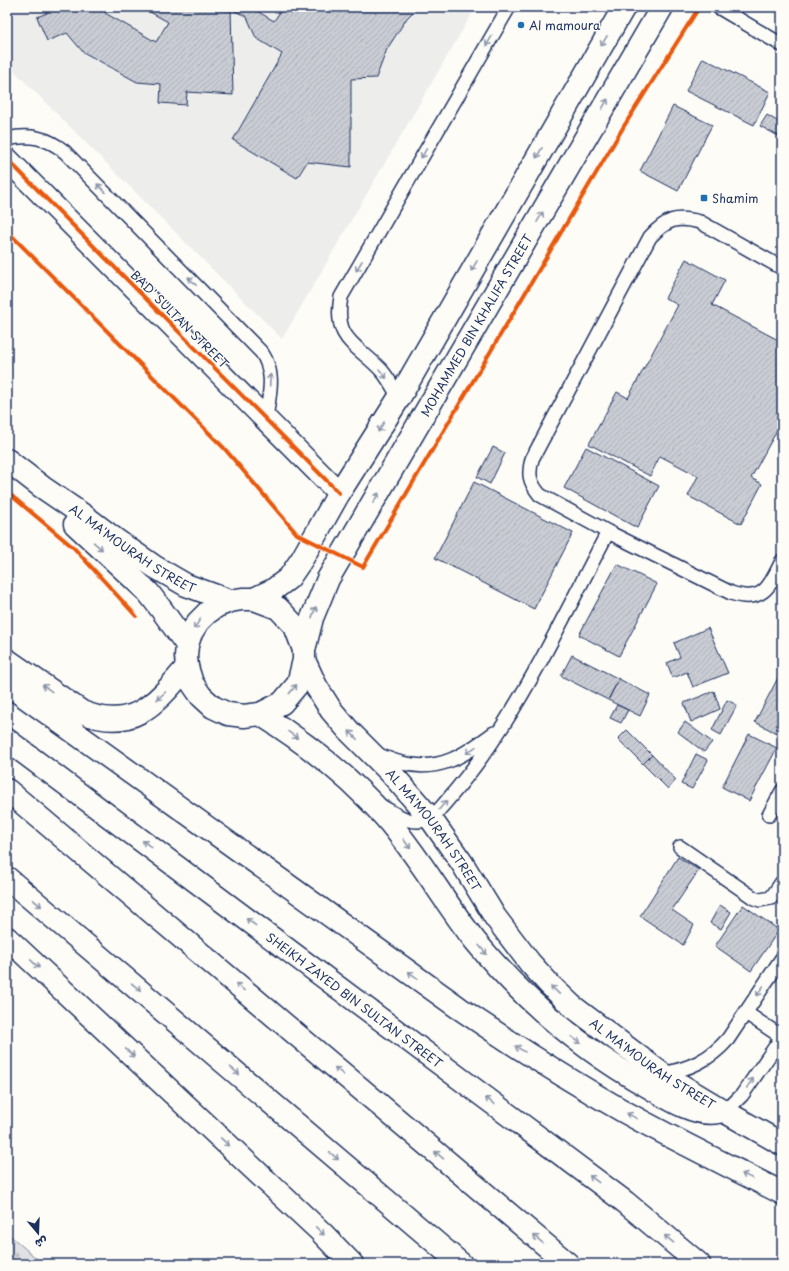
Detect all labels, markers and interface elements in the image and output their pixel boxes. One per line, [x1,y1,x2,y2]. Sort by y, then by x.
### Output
place label: Al mamoura [529,16,601,34]
marker: Al mamoura [516,20,526,30]
one-way arrow [485,35,493,47]
one-way arrow [600,35,608,47]
one-way arrow [602,99,610,111]
one-way arrow [420,147,428,159]
one-way arrow [535,147,543,159]
one-way arrow [96,183,105,193]
place label: Shamim [712,189,759,207]
marker: Shamim [699,193,709,203]
one-way arrow [537,211,545,223]
street label: MOHAMMED BIN KHALIFA STREET [416,230,537,420]
one-way arrow [354,260,362,272]
one-way arrow [470,260,478,272]
street label: BAD' SULTAN STREET [127,266,234,373]
one-way arrow [187,276,197,286]
one-way arrow [379,368,388,379]
one-way arrow [267,374,274,387]
one-way arrow [376,421,384,433]
one-way arrow [372,492,380,504]
street label: AL MA'MOURAH STREET [66,499,199,597]
one-way arrow [92,541,103,550]
one-way arrow [311,606,318,619]
one-way arrow [193,618,201,629]
one-way arrow [41,684,52,692]
one-way arrow [289,684,298,695]
one-way arrow [156,692,166,701]
one-way arrow [348,730,358,740]
one-way arrow [287,731,298,739]
one-way arrow [465,746,476,754]
street label: AL MA'MOURAH STREET [382,765,486,895]
one-way arrow [438,800,447,811]
one-way arrow [402,839,411,850]
one-way arrow [142,840,153,849]
one-way arrow [31,898,42,907]
one-way arrow [246,918,257,926]
street label: SHEIKH ZAYED BIN SULTAN STREET [263,928,447,1072]
one-way arrow [478,944,487,955]
one-way arrow [30,959,40,968]
one-way arrow [408,971,419,979]
one-way arrow [130,983,141,992]
one-way arrow [235,983,245,992]
one-way arrow [550,985,560,995]
one-way arrow [756,985,764,996]
street label: AL MA'MOURAH STREET [586,1014,720,1114]
one-way arrow [570,1035,581,1044]
one-way arrow [515,1045,526,1053]
one-way arrow [125,1048,135,1058]
one-way arrow [229,1067,240,1076]
one-way arrow [335,1067,345,1076]
one-way arrow [746,1078,754,1089]
one-way arrow [484,1097,495,1105]
one-way arrow [626,1111,638,1119]
one-way arrow [220,1137,230,1147]
one-way arrow [433,1150,444,1159]
one-way arrow [328,1151,339,1160]
one-way arrow [741,1171,753,1179]
one-way arrow [588,1175,599,1183]
north arrow [18,1213,58,1253]
one-way arrow [315,1226,325,1236]
text: ش [33,1233,50,1253]
one-way arrow [533,1234,543,1243]
one-way arrow [664,1235,675,1244]

